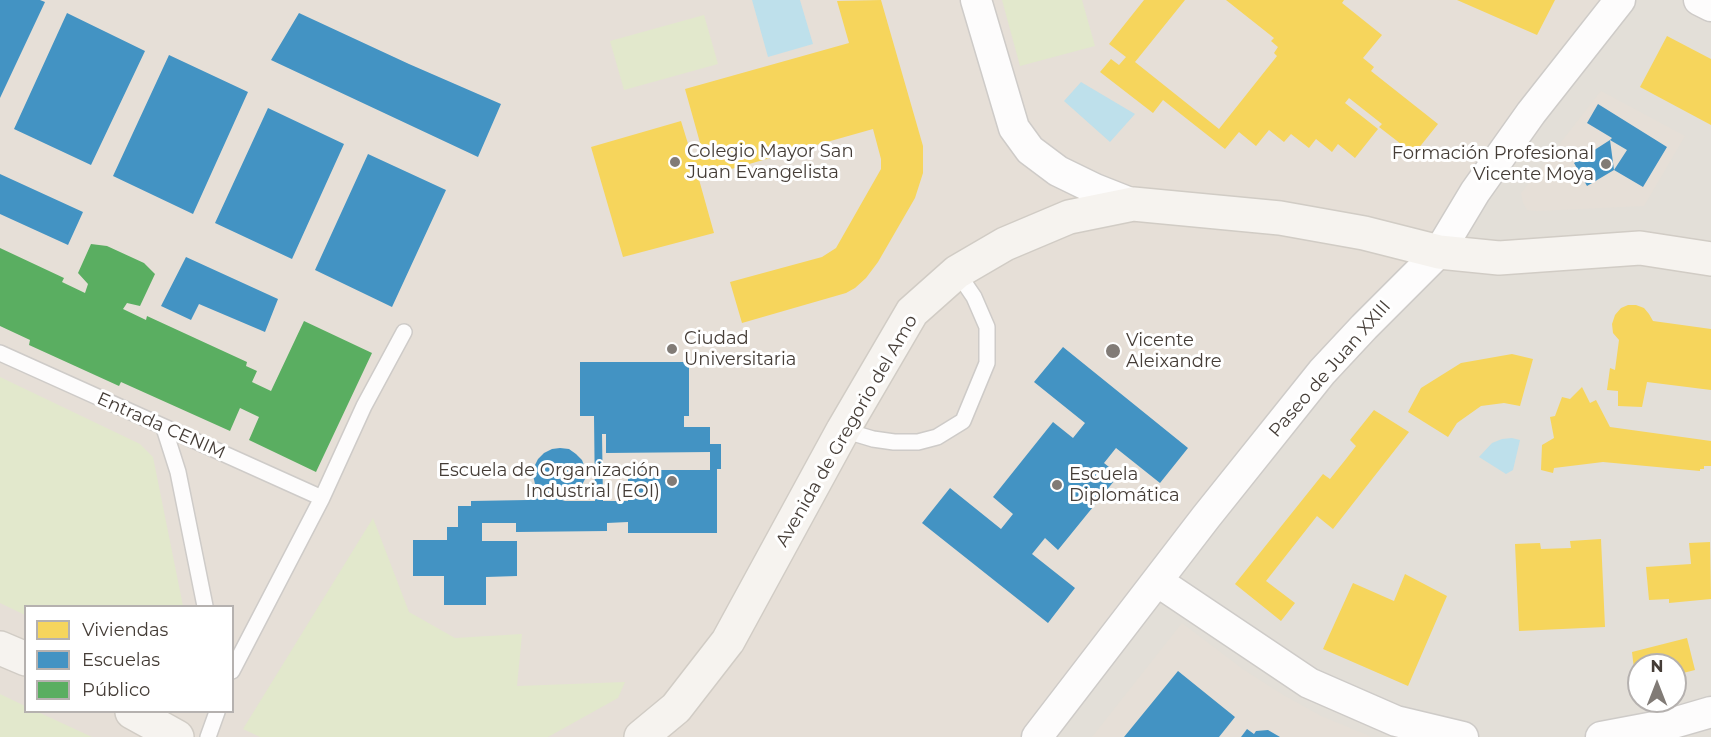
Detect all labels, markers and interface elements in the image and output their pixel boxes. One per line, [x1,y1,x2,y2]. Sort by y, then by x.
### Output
place label: Colegio Mayor San Juan Evangelista [687,141,854,184]
place label: Formación Profesional Vicente Moya [1392,143,1594,186]
marker: Colegio Mayor San Juan Evangelista [668,155,682,169]
marker: Formación Profesional Vicente Moya [1599,157,1613,171]
street label: Paseo de Juan XXIII [1265,296,1395,442]
street label: Avenida de Gregorio del Amo [772,311,922,551]
place label: Ciudad Universitaria [684,328,796,370]
place label: Vicente Aleixandre [1126,330,1222,372]
marker: Ciudad Universitaria [665,342,679,356]
marker: Vicente Aleixandre [1104,342,1122,360]
street label: Entrada CENIM [93,388,229,464]
place label: Escuela de Organización Industrial (EOI) [438,460,660,502]
place label: Escuela Diplomática [1069,464,1180,506]
marker: Escuela de Organización Industrial (EOI) [665,474,679,488]
marker: Escuela Diplomática [1050,478,1064,492]
legend [24,605,234,713]
text: Viviendas [82,619,168,641]
text: Escuelas [82,649,160,671]
north arrow [1627,653,1687,713]
text: N [1651,657,1663,676]
text: Público [82,679,150,701]

